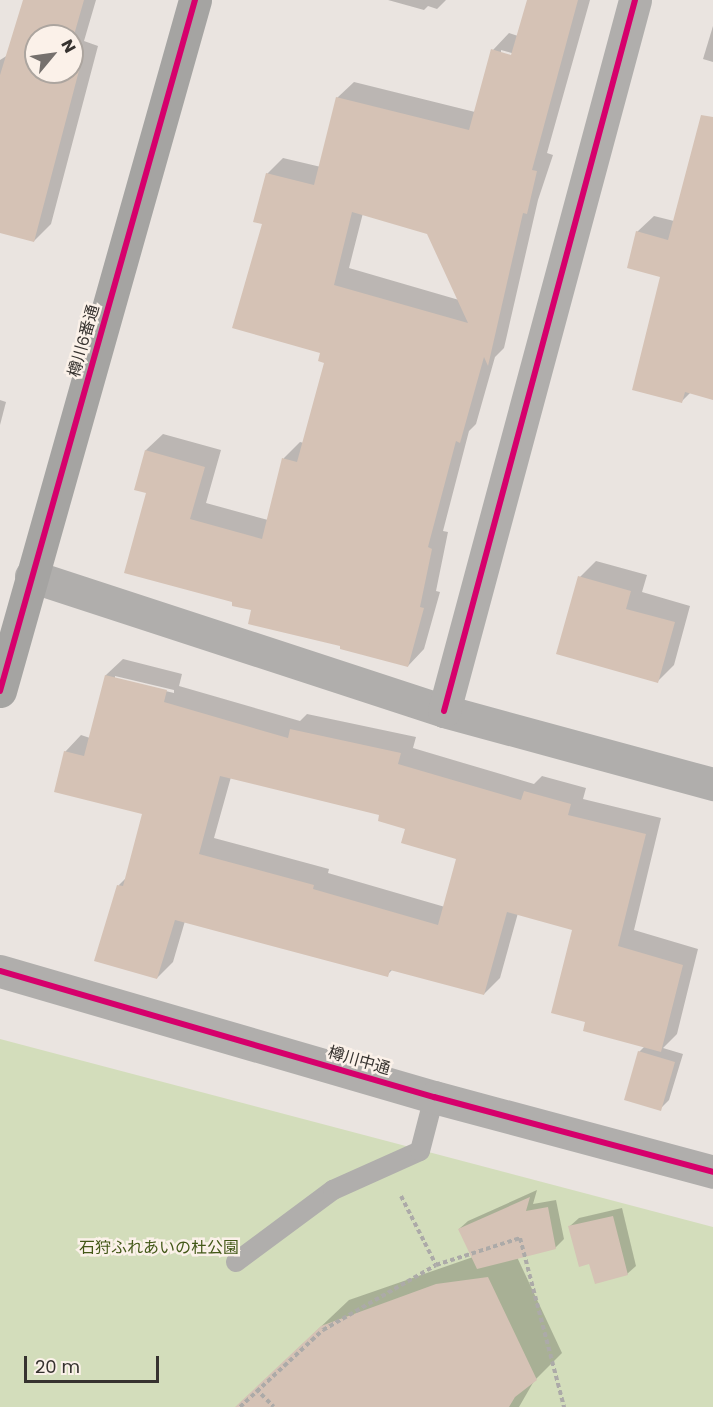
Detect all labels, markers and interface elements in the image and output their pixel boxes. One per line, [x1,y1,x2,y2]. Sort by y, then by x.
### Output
north arrow [24,24,84,84]
text: N [55,35,81,57]
street label: 樽川6番通 [65,303,103,379]
street label: 樽川中通 [326,1043,392,1079]
park label: 石狩ふれあいの杜公園 [79,1238,239,1258]
scale bar [27,1344,162,1382]
text: 20 m [35,1354,80,1379]

